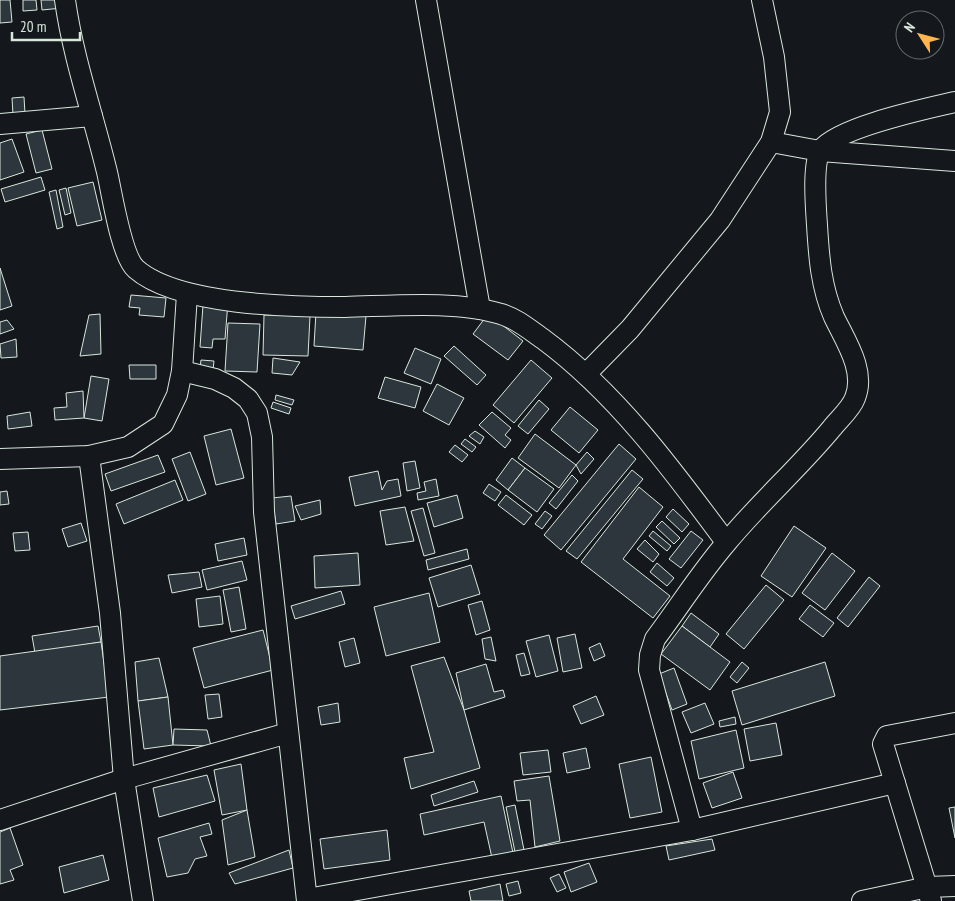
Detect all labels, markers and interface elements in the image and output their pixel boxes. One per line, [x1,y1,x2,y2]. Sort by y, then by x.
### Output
scale bar [12,10,80,42]
north arrow [895,10,945,60]
text: 20 m [20,17,46,36]
text: N [900,19,919,36]

